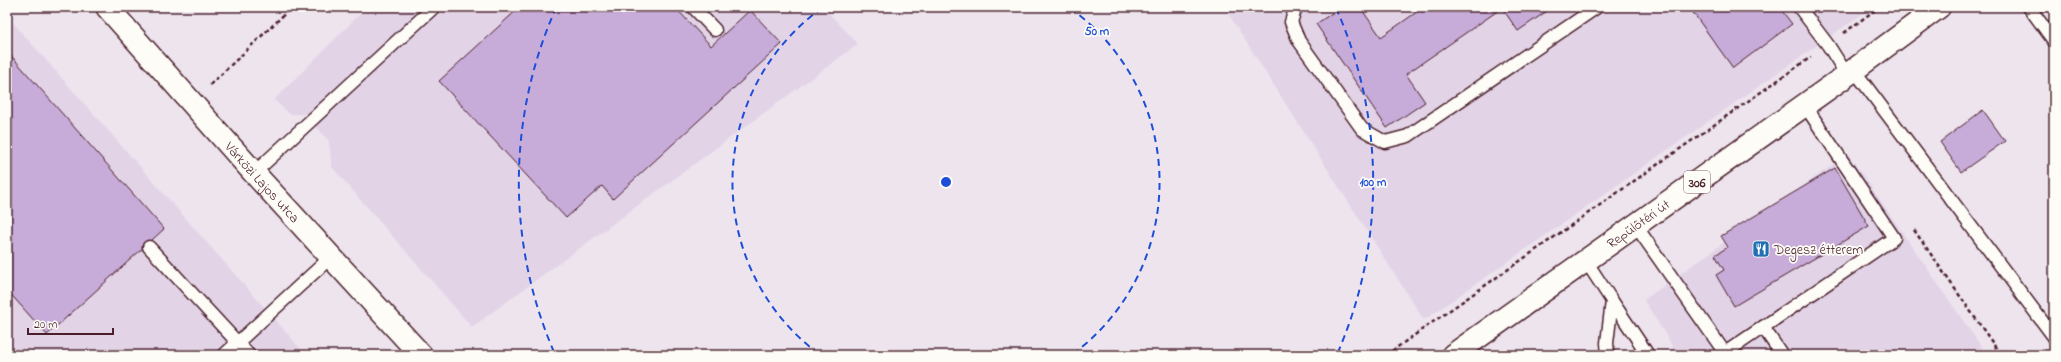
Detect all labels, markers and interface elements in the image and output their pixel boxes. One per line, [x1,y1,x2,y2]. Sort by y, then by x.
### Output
text: 50 m [1085,23,1110,41]
street label: Várközi Lajos utca [218,137,304,228]
road number: 306 [1684,171,1710,193]
text: 100 m [1360,174,1387,192]
centre of rings [939,175,953,189]
street label: Repülőtéri út [1603,195,1675,255]
restaurant icon: Degesz étterem [1751,239,1771,259]
place label: Degesz étterem [1773,240,1863,262]
scale bar [28,310,113,336]
text: 20 m [34,316,57,334]

